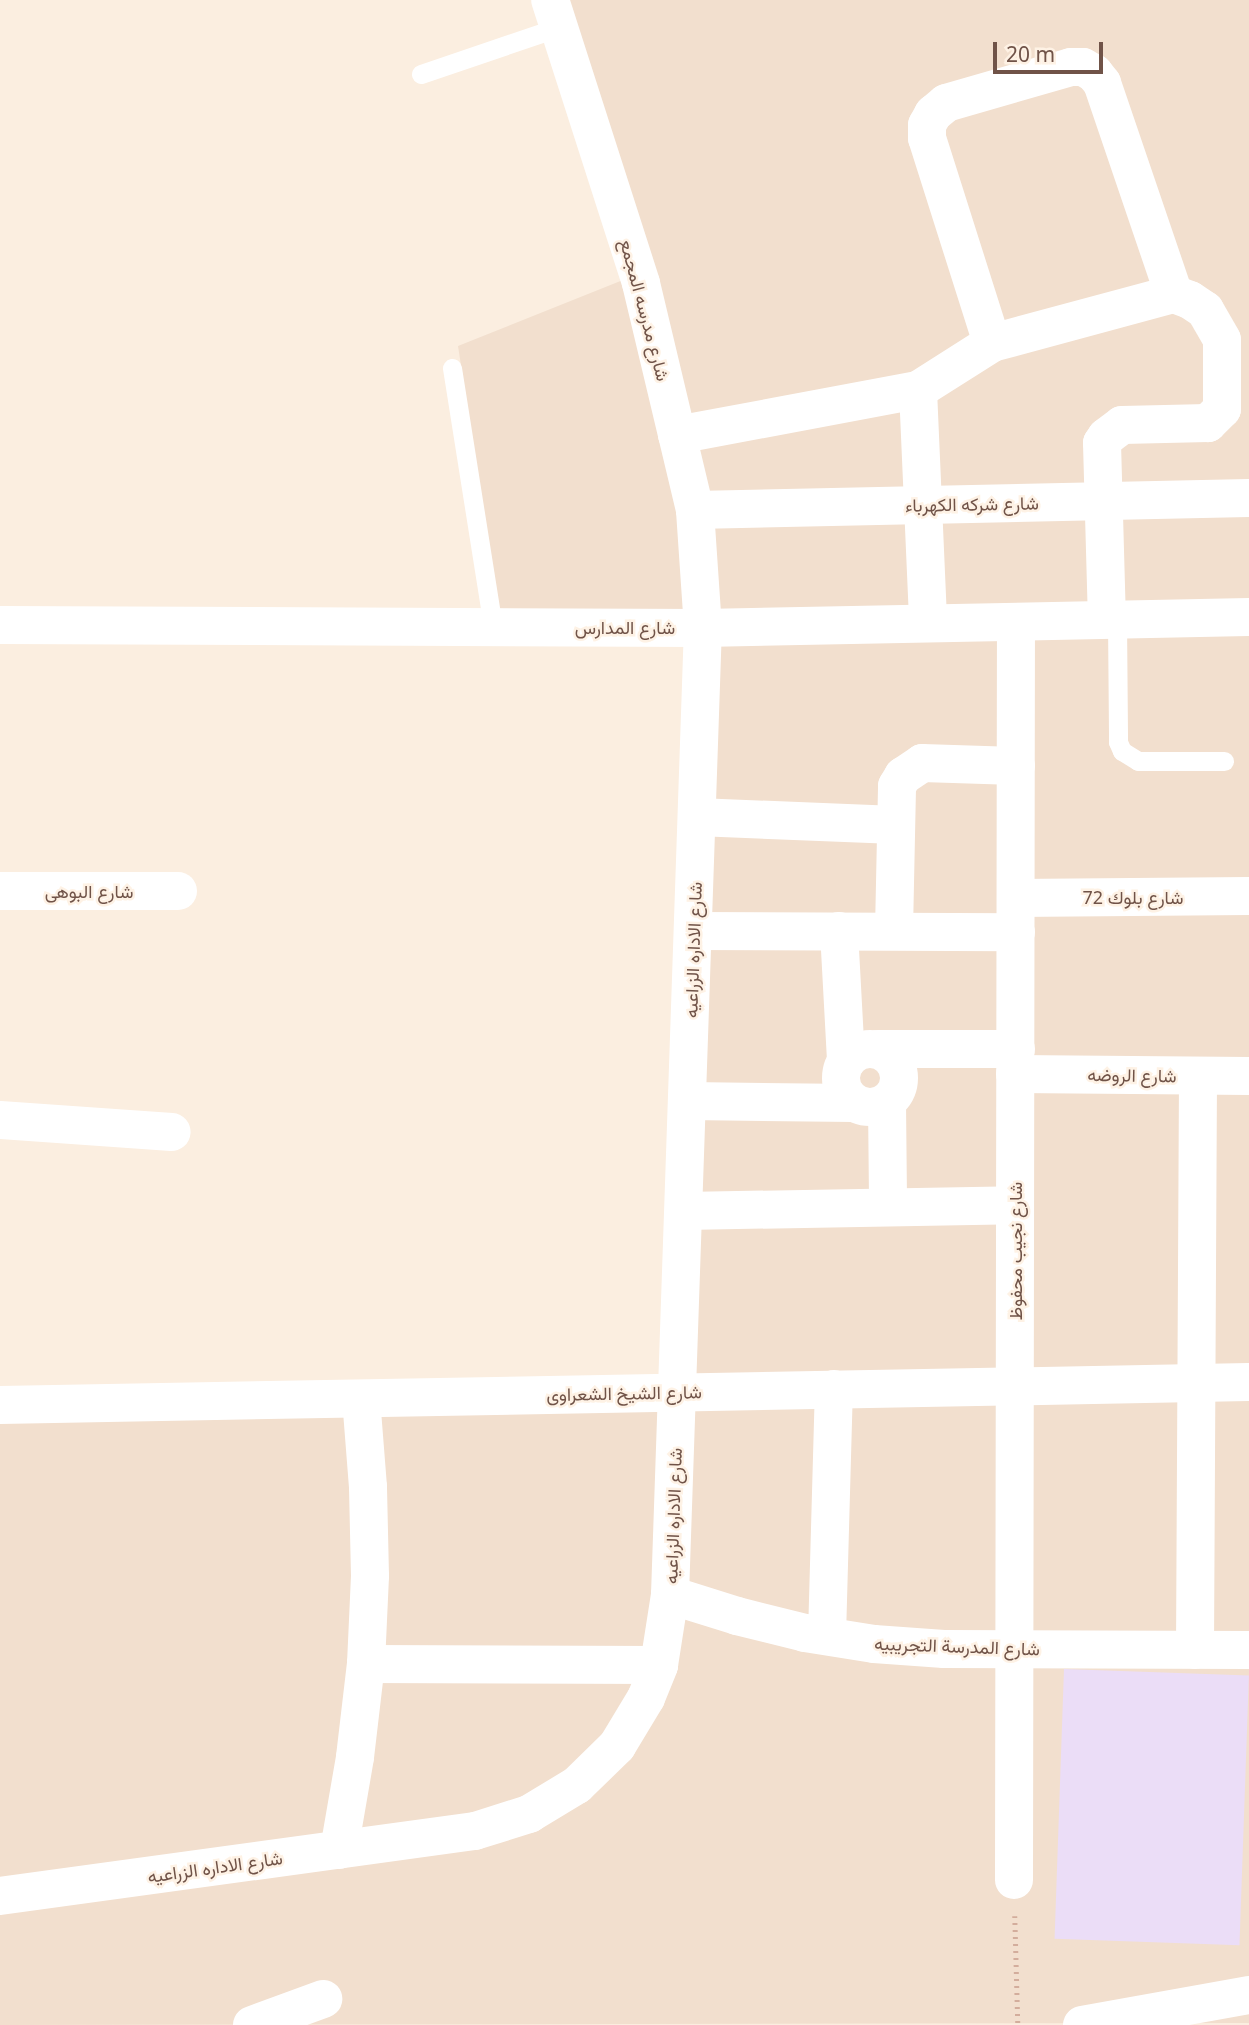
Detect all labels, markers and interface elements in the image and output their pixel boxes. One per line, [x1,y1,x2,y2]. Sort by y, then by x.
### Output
scale bar [997,28,1107,72]
text: 20 m [1006,40,1055,68]
street label: شارع مدرسه المجمع [616,237,674,383]
street label: شارع شركه الكهرباء [905,492,1039,516]
street label: شارع المدارس [575,616,675,638]
street label: شارع البوهى [45,880,133,902]
street label: شارع الاداره الزراعيه [680,882,706,1018]
street label: شارع بلوك 72 [1082,886,1184,908]
street label: شارع الروضه [1087,1063,1177,1087]
street label: شارع نجيب محفوظ [1004,1182,1026,1320]
street label: شارع الشيخ الشعراوى [546,1381,702,1405]
street label: شارع الاداره الزراعيه [660,1448,686,1584]
street label: شارع المدرسة التجريبيه [874,1632,1040,1660]
street label: شارع الاداره الزراعيه [146,1847,284,1887]

